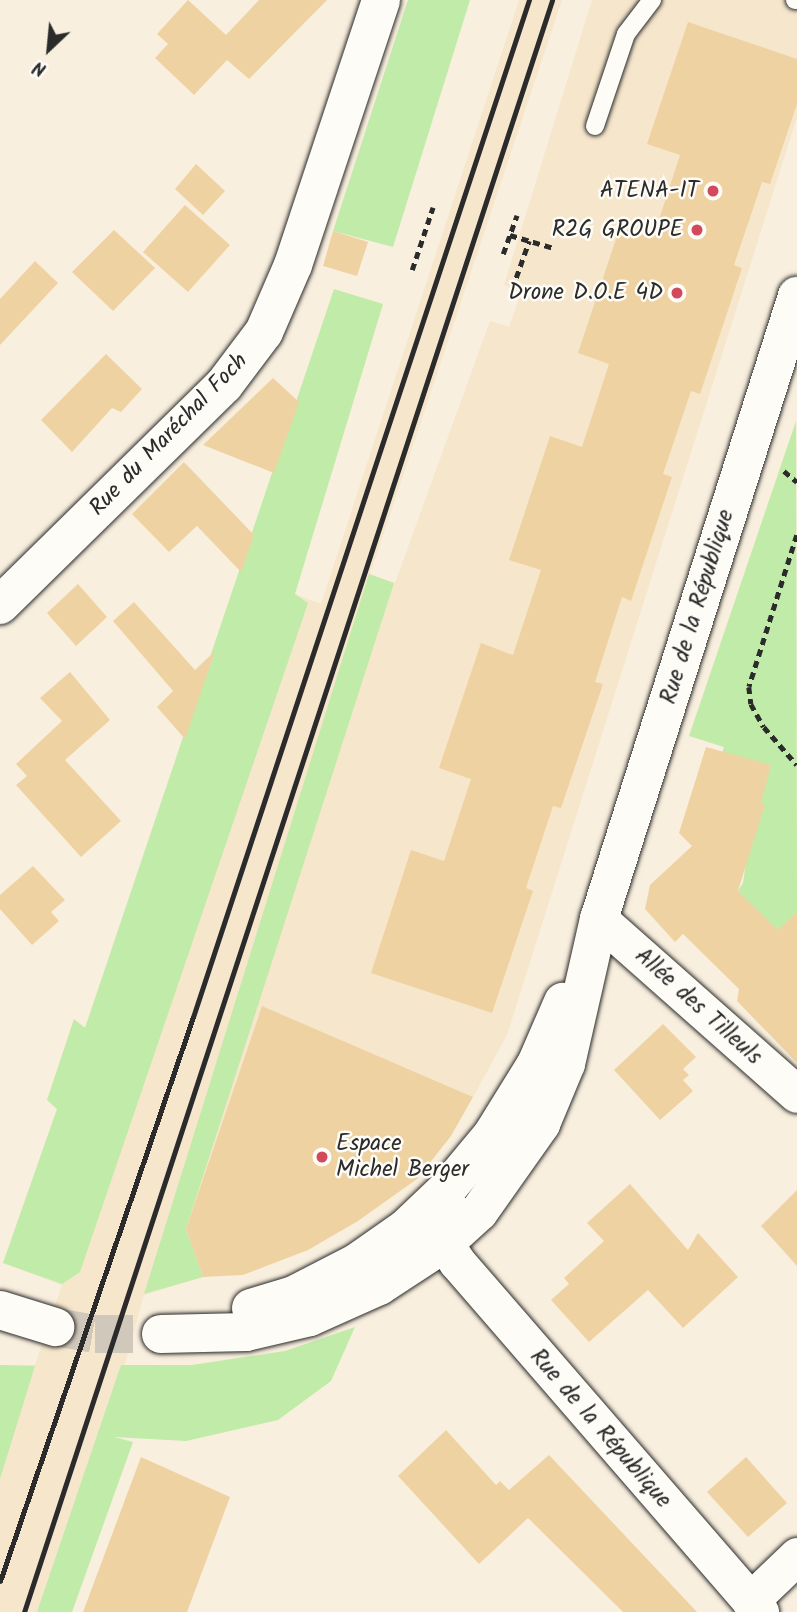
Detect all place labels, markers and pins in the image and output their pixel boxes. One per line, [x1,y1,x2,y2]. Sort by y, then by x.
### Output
place label: ATENA-IT [600,177,699,205]
marker: ATENA-IT [705,183,721,199]
place label: R2G GROUPE [552,216,683,244]
marker: R2G GROUPE [689,222,705,238]
place label: Drone D.O.E 4D [508,279,663,307]
marker: Drone D.O.E 4D [669,285,685,301]
place label: Espace Michel Berger [336,1130,469,1184]
marker: Espace Michel Berger [314,1149,330,1165]

